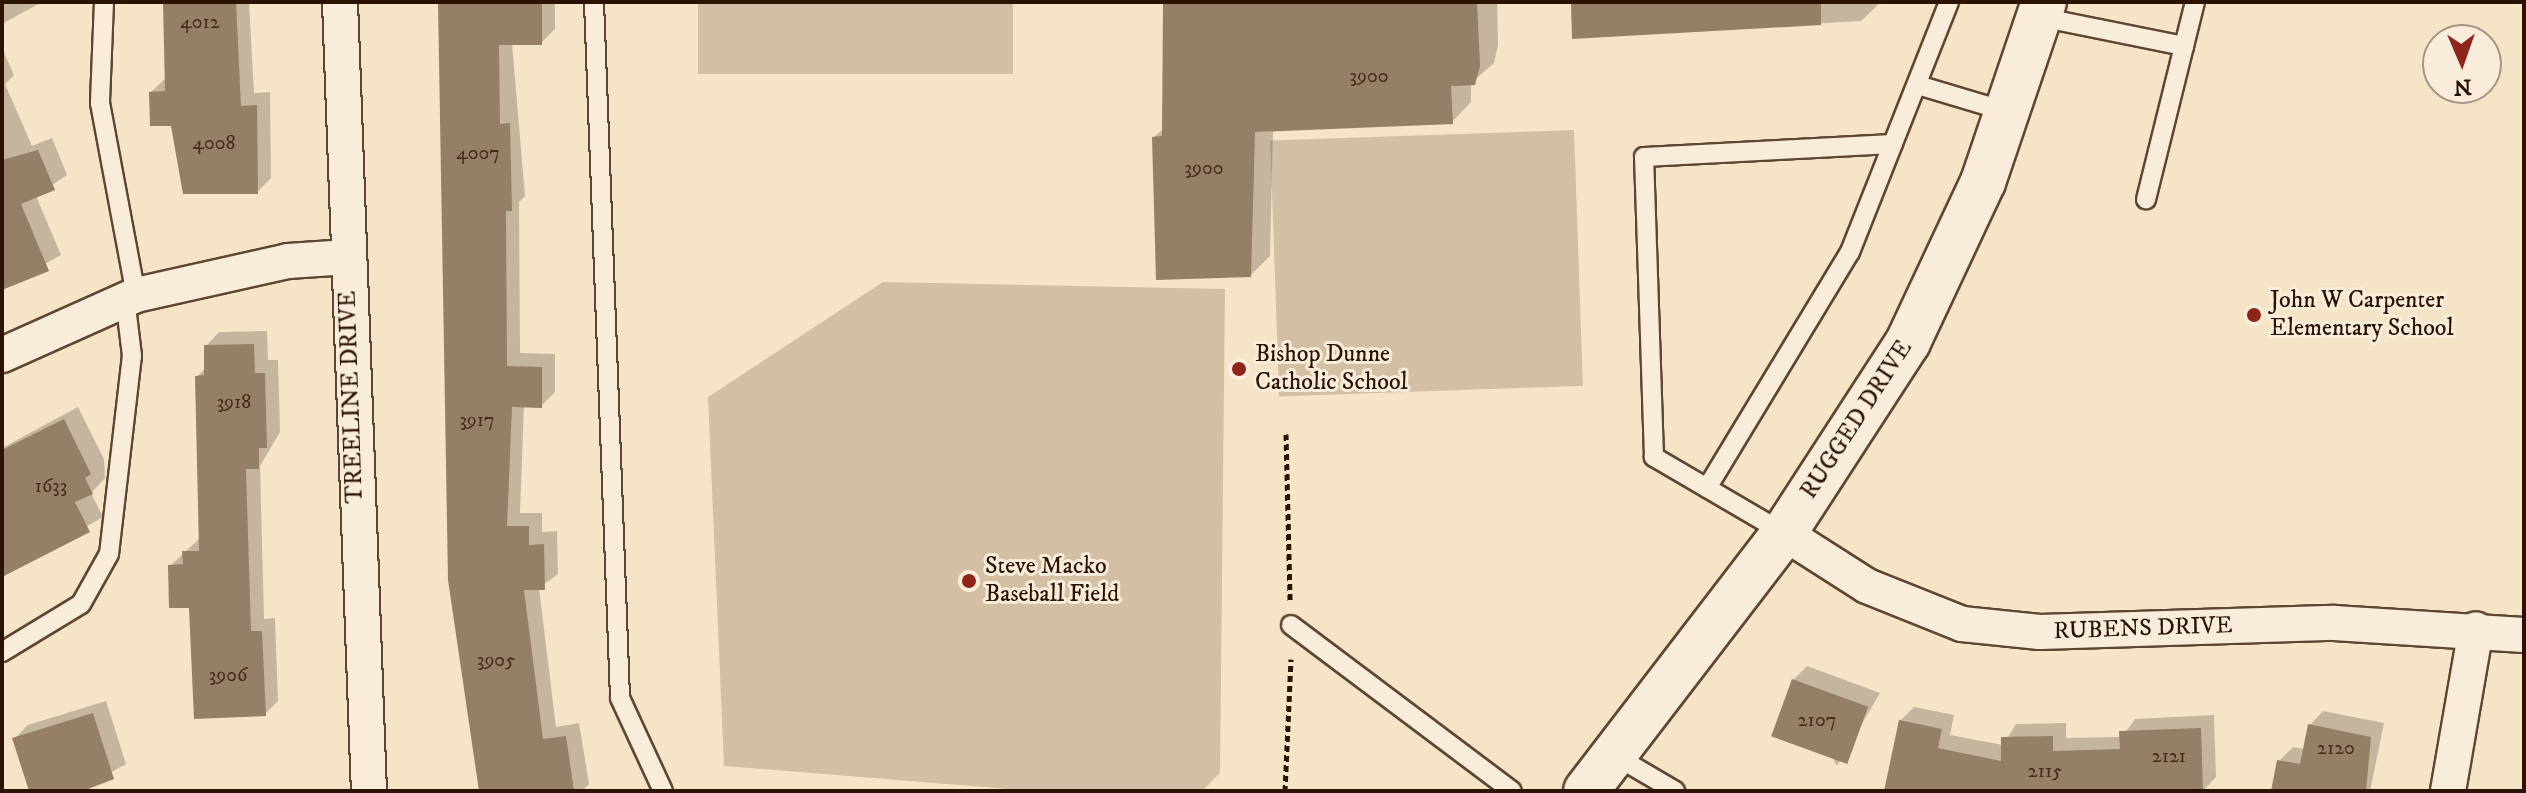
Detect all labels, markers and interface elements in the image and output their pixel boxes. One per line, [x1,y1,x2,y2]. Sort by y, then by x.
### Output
house number: 4012 [180,10,220,34]
north arrow [2422,24,2502,104]
house number: 3900 [1350,64,1388,88]
text: N [2453,73,2472,100]
house number: 4008 [192,131,236,155]
house number: 4007 [456,141,500,165]
house number: 3900 [1185,156,1223,180]
place label: John W Carpenter Elementary School [2270,287,2454,343]
street label: TREELINE DRIVE [334,290,370,504]
marker: John W Carpenter Elementary School [2245,306,2263,324]
street label: RUGGED DRIVE [1795,335,1919,505]
place label: Bishop Dunne Catholic School [1255,341,1408,397]
marker: Bishop Dunne Catholic School [1230,360,1248,378]
house number: 3918 [217,390,251,414]
house number: 3917 [459,408,495,432]
house number: 1633 [35,474,67,498]
place label: Steve Macko Baseball Field [985,553,1119,609]
marker: Steve Macko Baseball Field [960,572,978,590]
street label: RUBENS DRIVE [2053,611,2233,647]
house number: 3905 [477,648,515,672]
house number: 3906 [209,663,247,687]
house number: 2107 [1798,708,1836,732]
house number: 2120 [2317,736,2355,760]
house number: 2121 [2152,744,2186,768]
house number: 2115 [2028,759,2062,783]

